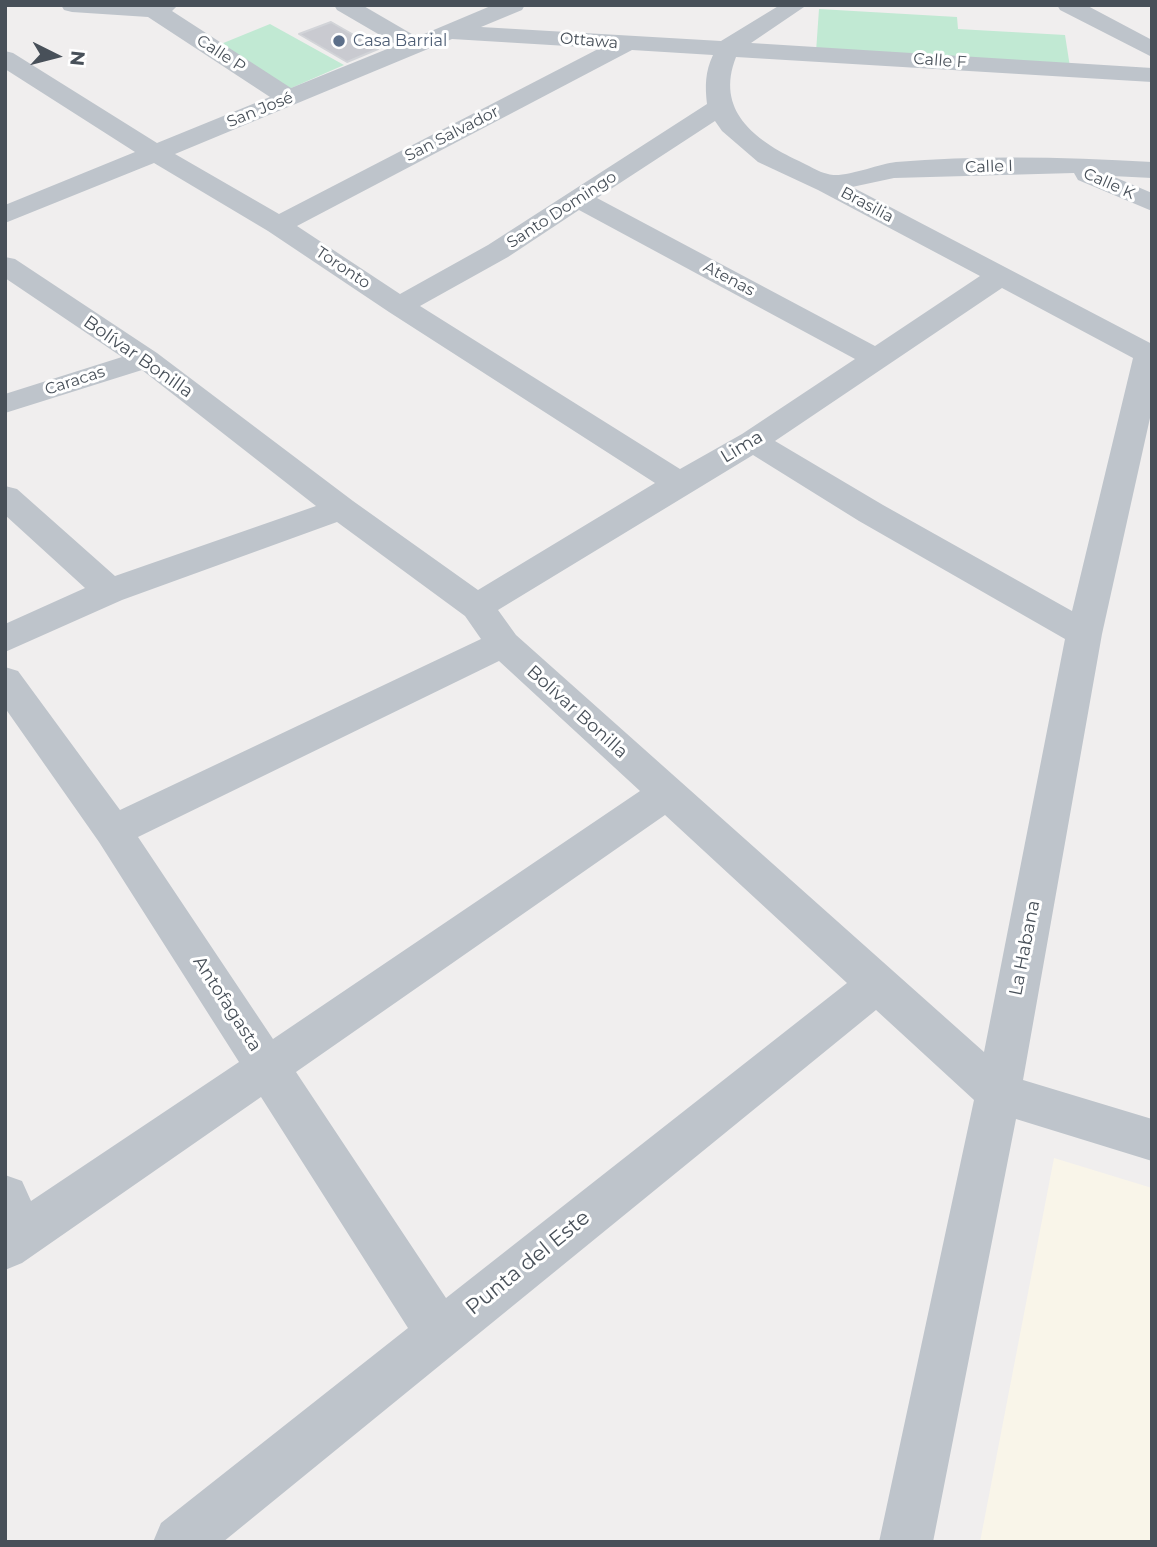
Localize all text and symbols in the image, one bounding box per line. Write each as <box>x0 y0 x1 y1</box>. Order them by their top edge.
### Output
north arrow <box>21 21 91 91</box>
street label: Ottawa <box>559 29 619 53</box>
street label: Calle P <box>193 31 249 77</box>
place label: Casa Barrial <box>353 31 447 51</box>
marker: Casa Barrial <box>331 33 347 49</box>
text: N <box>65 49 90 67</box>
street label: Calle F <box>913 50 967 72</box>
street label: San José <box>224 88 296 132</box>
street label: San Salvador <box>402 102 502 166</box>
street label: Calle I <box>965 157 1013 177</box>
street label: Calle K <box>1080 164 1138 204</box>
street label: Santo Domingo <box>504 167 620 253</box>
street label: Brasilia <box>837 183 897 227</box>
street label: Toronto <box>312 243 374 293</box>
street label: Atenas <box>700 258 758 300</box>
street label: Bolívar Bonilla <box>79 311 197 403</box>
street label: Caracas <box>42 362 108 400</box>
street label: Lima <box>717 426 767 468</box>
street label: Bolívar Bonilla <box>522 661 632 763</box>
street label: La Habana <box>1005 898 1045 998</box>
street label: Antofagasta <box>188 952 266 1056</box>
street label: Punta del Este <box>461 1205 595 1321</box>

